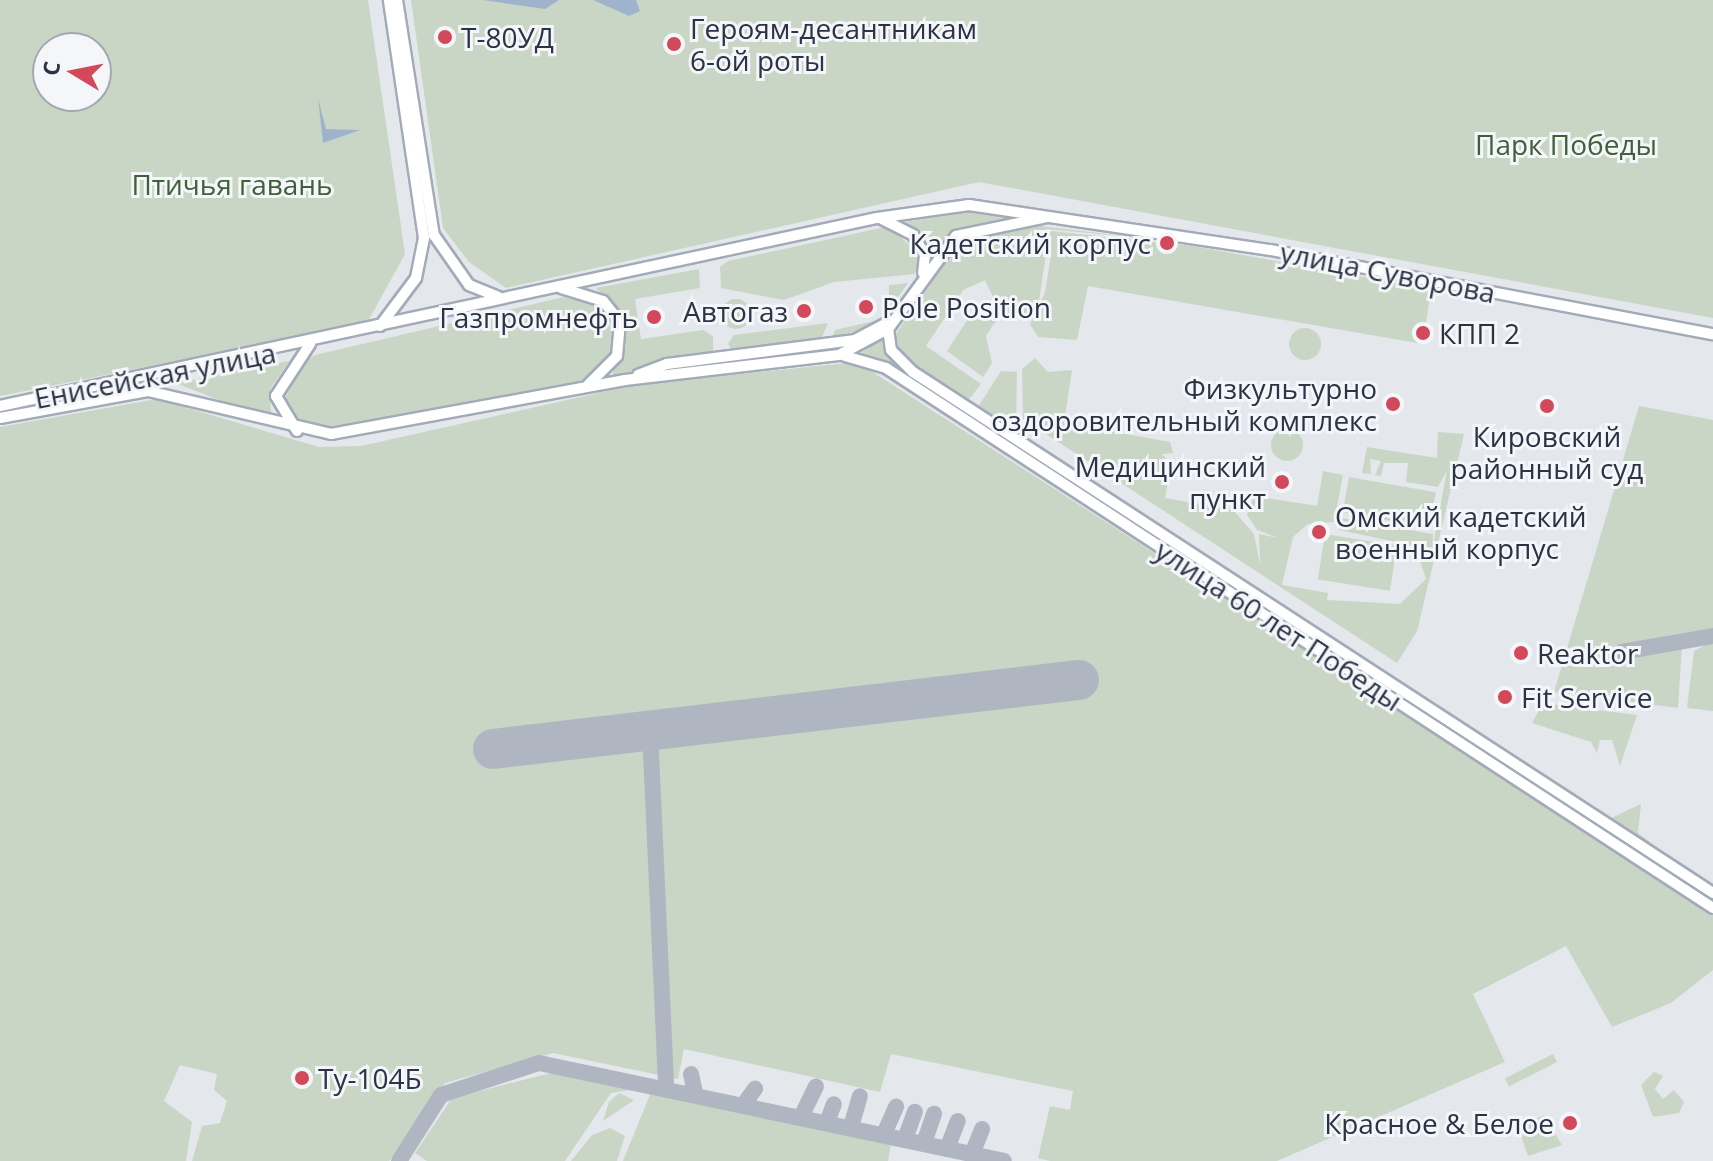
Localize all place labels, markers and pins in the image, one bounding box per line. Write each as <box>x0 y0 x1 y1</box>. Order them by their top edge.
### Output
place label: Героям-десантникам 6-ой роты <box>690 11 977 77</box>
place label: Т-80УД <box>461 20 554 54</box>
marker: Т-80УД <box>436 28 454 46</box>
marker: Героям-десантникам 6-ой роты <box>665 35 683 53</box>
place label: Кадетский корпус <box>909 226 1151 260</box>
marker: Кадетский корпус <box>1158 234 1176 252</box>
place label: Pole Position <box>882 290 1051 324</box>
place label: Автогаз <box>683 294 788 328</box>
marker: Pole Position <box>857 298 875 316</box>
place label: Газпромнефть <box>439 300 638 334</box>
marker: Автогаз <box>795 302 813 320</box>
marker: Газпромнефть <box>645 308 663 326</box>
place label: КПП 2 <box>1439 316 1520 350</box>
marker: КПП 2 <box>1414 324 1432 342</box>
place label: Физкультурно оздоровительный комплекс <box>991 371 1377 437</box>
marker: Физкультурно оздоровительный комплекс <box>1384 395 1402 413</box>
marker: Кировский районный суд <box>1538 397 1556 415</box>
place label: Кировский районный суд <box>1451 419 1643 485</box>
place label: Медицинский пункт <box>1075 449 1266 515</box>
marker: Медицинский пункт <box>1273 473 1291 491</box>
place label: Омский кадетский военный корпус <box>1335 499 1587 565</box>
marker: Омский кадетский военный корпус <box>1310 523 1328 541</box>
place label: Reaktor <box>1537 636 1639 670</box>
marker: Reaktor <box>1512 644 1530 662</box>
place label: Fit Service <box>1521 680 1652 714</box>
marker: Fit Service <box>1496 688 1514 706</box>
place label: Ту-104Б <box>318 1061 422 1095</box>
marker: Ту-104Б <box>293 1069 311 1087</box>
place label: Красное & Белое <box>1324 1106 1554 1140</box>
marker: Красное & Белое <box>1561 1114 1579 1132</box>

